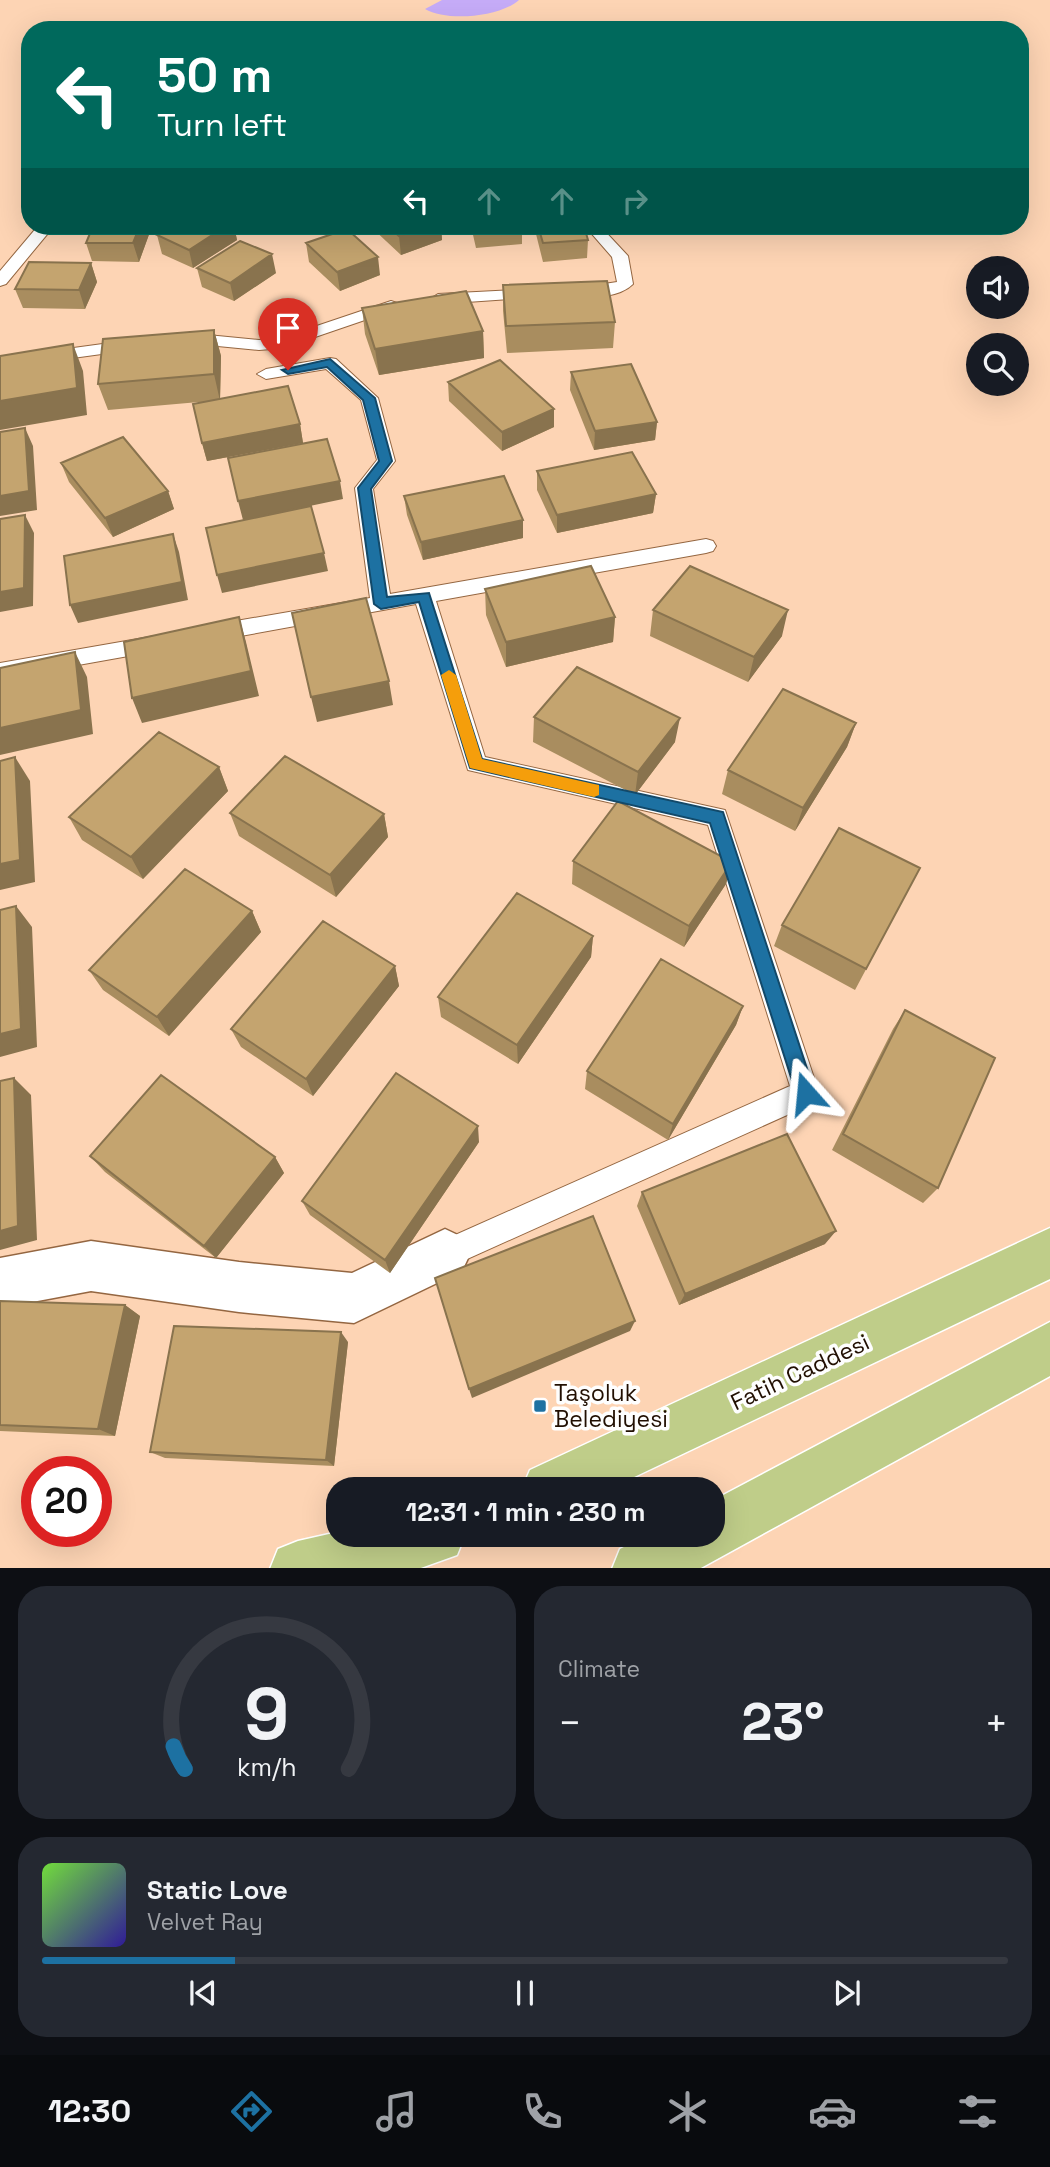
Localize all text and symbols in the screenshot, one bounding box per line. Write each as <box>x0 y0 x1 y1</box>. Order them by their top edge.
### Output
text: 50 m <box>157 44 272 106</box>
icon: left <box>42 49 133 140</box>
text: Turn left <box>157 105 287 145</box>
icon: left <box>397 182 435 220</box>
icon: ahead <box>470 182 508 220</box>
icon: ahead <box>543 182 581 220</box>
icon: right <box>616 182 654 220</box>
map controls <box>966 256 1029 396</box>
button: sound <box>966 256 1029 319</box>
pin <box>258 298 318 370</box>
icon: arrive <box>269 309 307 347</box>
button: search <box>966 333 1029 396</box>
position arrow <box>769 1056 843 1130</box>
street label: Fatih Caddesi <box>726 1327 874 1417</box>
place label: Taşoluk Belediyesi <box>554 1378 668 1434</box>
marker: Taşoluk Belediyesi <box>532 1398 548 1414</box>
speed limit sign: 20 <box>21 1456 112 1547</box>
text: 12:31 · 1 min · 230 m <box>405 1495 646 1529</box>
text: Climate <box>558 1654 640 1684</box>
text: 9 <box>245 1667 290 1760</box>
text: 23° <box>742 1689 825 1755</box>
text: − <box>558 1699 582 1747</box>
text: + <box>984 1699 1008 1747</box>
text: km/h <box>237 1750 297 1782</box>
text: Static Love <box>147 1873 288 1907</box>
text: Velvet Ray <box>147 1907 263 1937</box>
icon: previous <box>184 1974 222 2012</box>
icon: pause <box>506 1974 544 2012</box>
icon: next <box>828 1974 866 2012</box>
icon: directions <box>227 2087 276 2136</box>
icon: music <box>372 2087 421 2136</box>
icon: phone <box>518 2087 567 2136</box>
icon: climate <box>663 2087 712 2136</box>
icon: car <box>808 2087 857 2136</box>
icon: filters <box>953 2087 1002 2136</box>
text: 12:30 <box>48 2091 131 2131</box>

